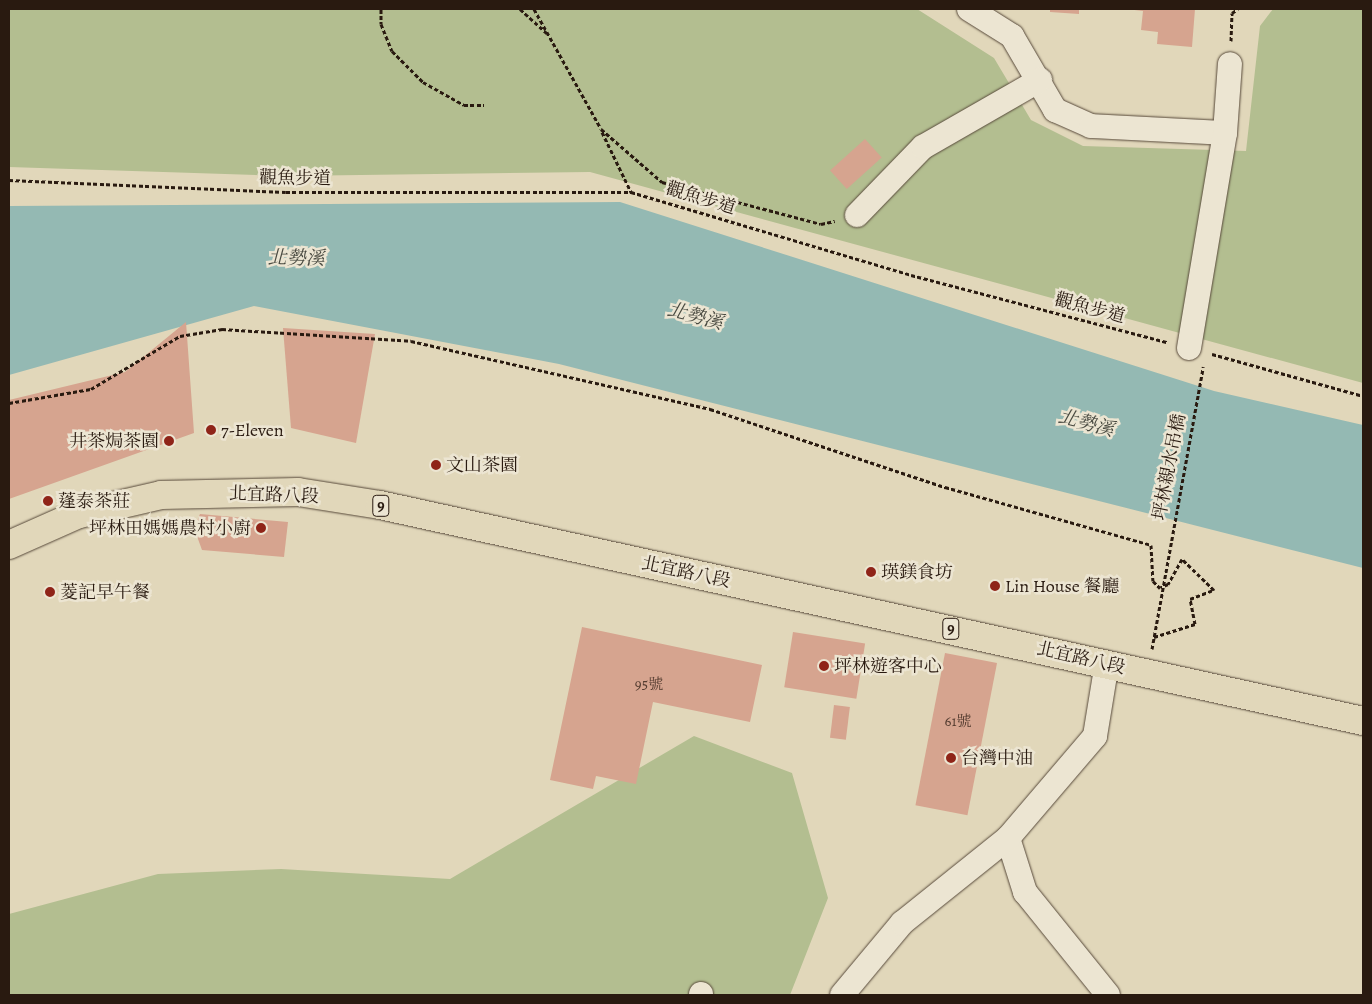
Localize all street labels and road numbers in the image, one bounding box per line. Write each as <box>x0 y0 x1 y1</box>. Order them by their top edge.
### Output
street label: 觀魚步道 <box>259 167 331 189</box>
street label: 觀魚步道 <box>663 177 739 219</box>
street label: 觀魚步道 <box>1052 288 1128 328</box>
street label: 坪林親水吊橋 <box>1148 412 1190 522</box>
street label: 北宜路八段 <box>229 483 319 507</box>
road number: 9 <box>372 492 390 520</box>
street label: 北宜路八段 <box>640 552 732 592</box>
road number: 9 <box>942 616 960 642</box>
street label: 北宜路八段 <box>1035 637 1127 679</box>

